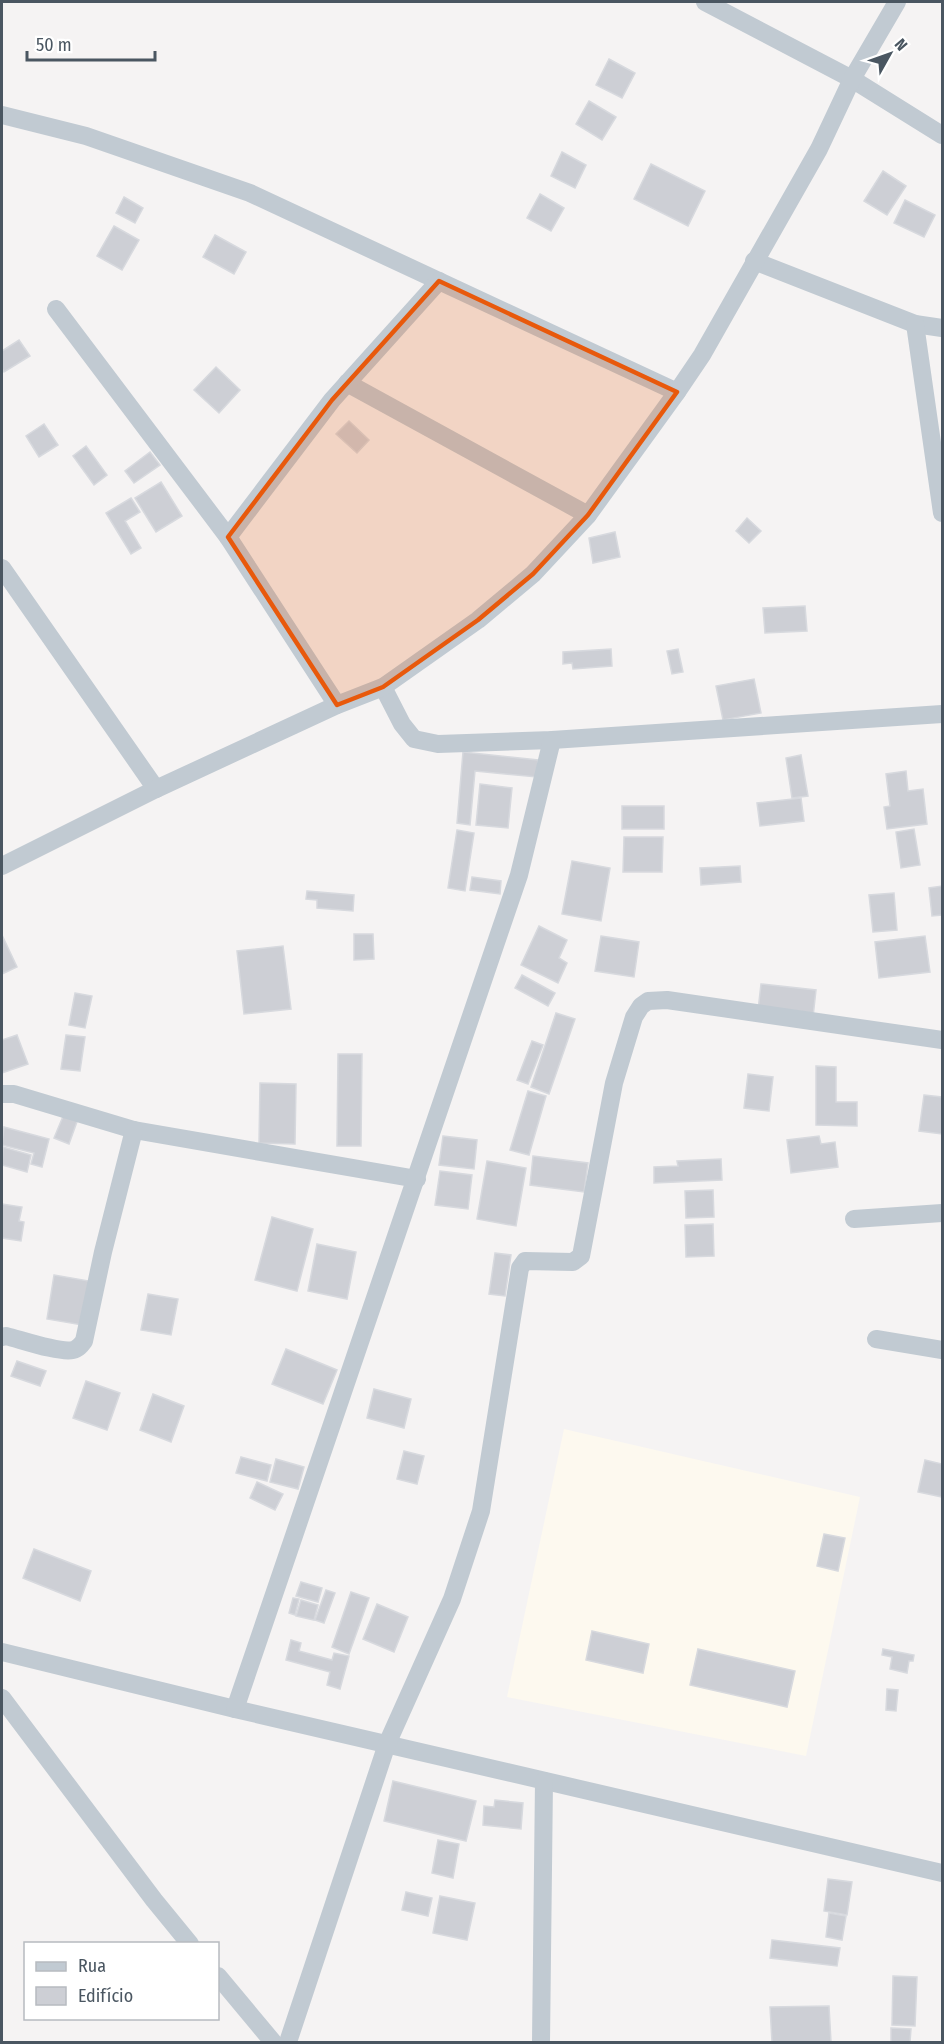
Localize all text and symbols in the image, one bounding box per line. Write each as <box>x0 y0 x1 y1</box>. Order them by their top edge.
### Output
scale bar <box>27 24 154 62</box>
north arrow <box>860 24 920 84</box>
text: 50 m <box>36 34 72 56</box>
text: N <box>891 35 911 54</box>
legend <box>24 1942 219 2020</box>
text: Rua <box>78 1955 106 1977</box>
text: Edifício <box>78 1985 133 2007</box>

